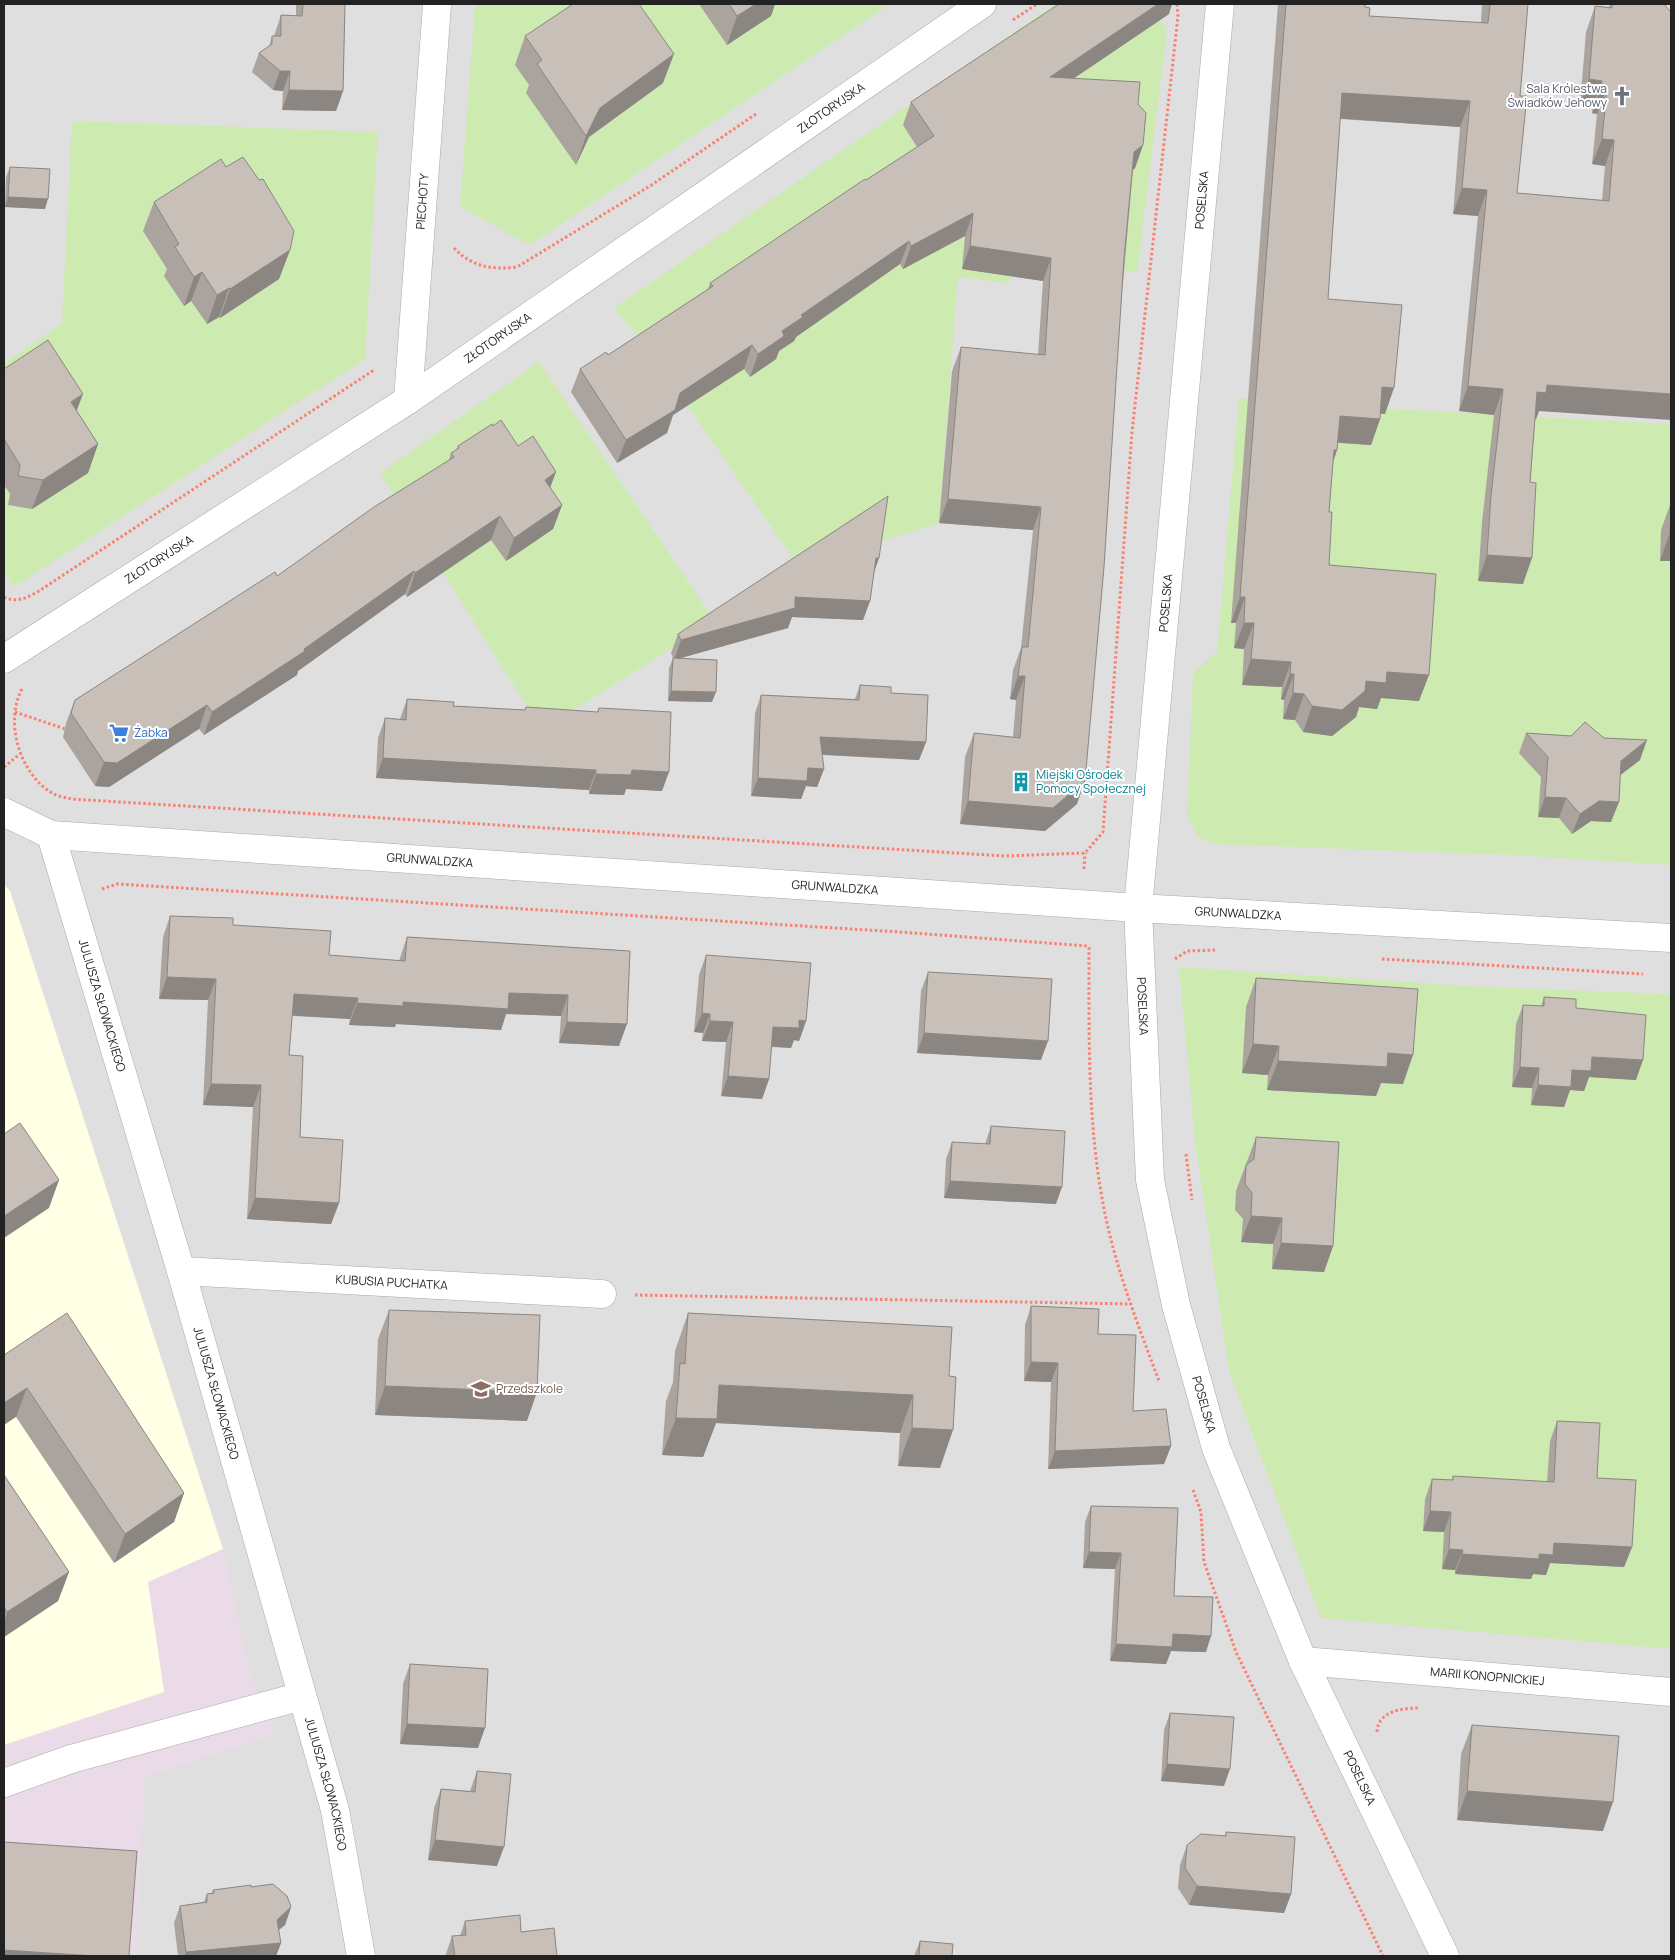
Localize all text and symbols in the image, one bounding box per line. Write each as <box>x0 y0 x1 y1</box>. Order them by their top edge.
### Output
street label: ZŁOTORYJSKA <box>794 78 868 137</box>
place label: Sala Królestwa Świadków Jehowy <box>1507 80 1608 111</box>
church icon: Sala Królestwa Świadków Jehowy <box>1611 85 1633 107</box>
street label: POSELSKA <box>1190 170 1213 230</box>
street label: PIECHOTY <box>412 173 433 230</box>
street label: ZŁOTORYJSKA <box>460 308 535 367</box>
street label: ZŁOTORYJSKA <box>121 531 197 588</box>
street label: POSELSKA <box>1154 573 1177 633</box>
supermarket icon: Żabka <box>108 722 130 744</box>
place label: Żabka <box>134 724 168 741</box>
place label: Miejski Ośrodek Pomocy Społecznej <box>1036 766 1146 797</box>
building icon: Miejski Ośrodek Pomocy Społecznej <box>1010 771 1032 793</box>
street label: GRUNWALDZKA <box>386 849 474 871</box>
street label: GRUNWALDZKA <box>791 876 879 899</box>
street label: GRUNWALDZKA <box>1194 902 1282 924</box>
street label: JULIUSZA SŁOWACKIEGO <box>75 937 130 1074</box>
street label: POSELSKA <box>1133 977 1153 1036</box>
street label: KUBUSIA PUCHATKA <box>335 1270 449 1294</box>
street label: JULIUSZA SŁOWACKIEGO <box>189 1325 244 1462</box>
street label: POSELSKA <box>1188 1374 1220 1435</box>
school or university icon: Przedszkole <box>470 1378 492 1400</box>
place label: Przedszkole <box>496 1380 563 1397</box>
street label: MARII KONOPNICKIEJ <box>1429 1663 1545 1689</box>
street label: JULIUSZA SŁOWACKIEGO <box>301 1715 351 1852</box>
street label: POSELSKA <box>1339 1748 1380 1808</box>

